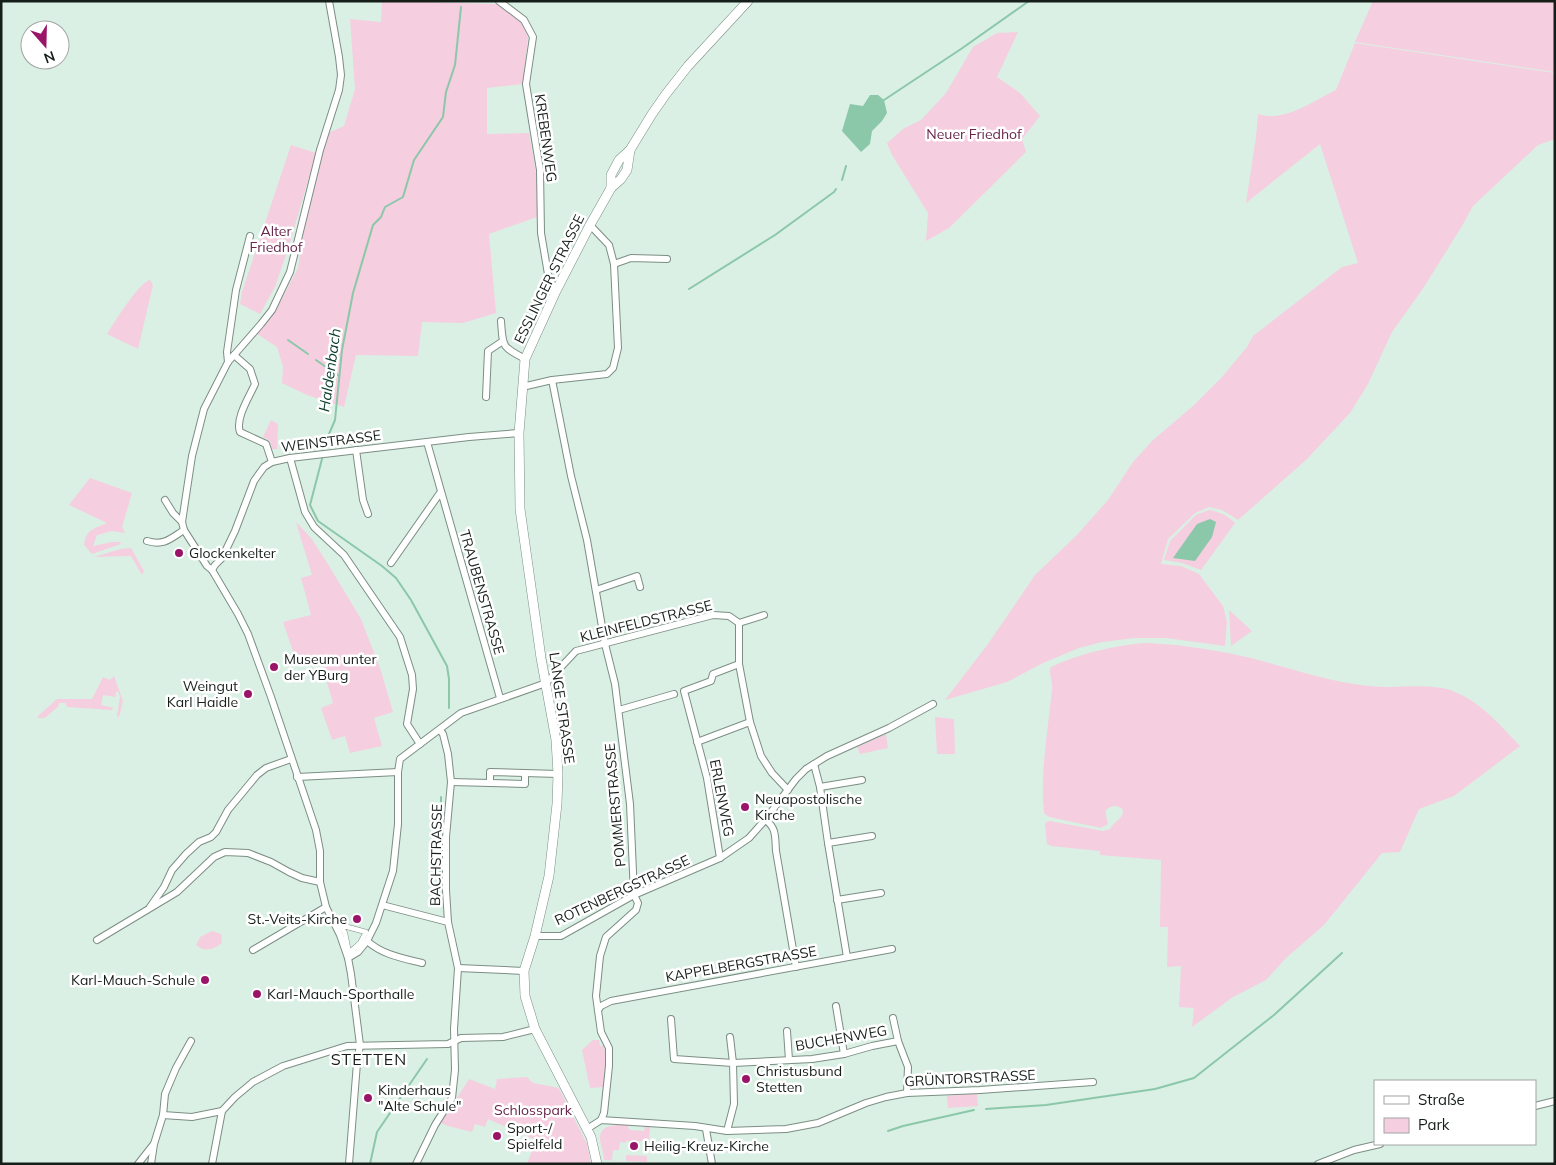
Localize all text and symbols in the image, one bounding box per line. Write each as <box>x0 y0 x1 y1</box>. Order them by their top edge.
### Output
north arrow <box>20 20 70 70</box>
text: N <box>41 47 57 67</box>
street label: KREBENWEG <box>531 93 561 183</box>
park label: Neuer Friedhof <box>926 125 1022 143</box>
street label: ESSLINGER STRASSE <box>510 211 588 347</box>
park label: Alter Friedhof <box>249 222 303 256</box>
water label: Haldenbach <box>314 327 345 413</box>
street label: WEINSTRASSE <box>280 426 382 456</box>
street label: TRAUBENSTRASSE <box>456 528 508 656</box>
place label: Glockenkelter <box>189 544 277 562</box>
marker: Glockenkelter <box>173 547 185 559</box>
street label: KLEINFELDSTRASSE <box>578 596 714 646</box>
place label: Museum unter der YBurg <box>284 650 377 684</box>
street label: LANGE STRASSE <box>545 651 579 765</box>
marker: Museum unter der YBurg <box>268 661 280 673</box>
place label: Weingut Karl Haidle <box>167 677 238 711</box>
marker: Weingut Karl Haidle <box>242 688 254 700</box>
street label: POMMERSTRASSE <box>601 742 629 868</box>
street label: ERLENWEG <box>706 758 738 838</box>
place label: Neuapostolische Kirche <box>755 790 862 824</box>
marker: Neuapostolische Kirche <box>739 801 751 813</box>
street label: BACHSTRASSE <box>426 804 446 906</box>
street label: ROTENBERGSTRASSE <box>552 851 692 929</box>
place label: St.-Veits-Kirche <box>248 910 347 928</box>
marker: St.-Veits-Kirche <box>351 913 363 925</box>
street label: KAPPELBERGSTRASSE <box>664 942 818 986</box>
place label: Karl-Mauch-Schule <box>71 971 195 989</box>
marker: Karl-Mauch-Schule <box>199 974 211 986</box>
place label: Karl-Mauch-Sporthalle <box>267 985 414 1003</box>
marker: Karl-Mauch-Sporthalle <box>251 988 263 1000</box>
street label: BUCHENWEG <box>794 1021 888 1055</box>
district label: STETTEN <box>331 1049 407 1069</box>
place label: Christusbund Stetten <box>756 1062 842 1096</box>
street label: GRÜNTORSTRASSE <box>904 1066 1036 1090</box>
marker: Christusbund Stetten <box>740 1073 752 1085</box>
legend <box>1374 1080 1536 1145</box>
place label: Kinderhaus "Alte Schule" <box>378 1081 462 1115</box>
text: Straße <box>1418 1090 1465 1109</box>
marker: Kinderhaus "Alte Schule" <box>362 1092 374 1104</box>
park label: Schlosspark <box>494 1101 573 1119</box>
text: Park <box>1418 1115 1450 1134</box>
place label: Sport-/ Spielfeld <box>507 1119 562 1153</box>
marker: Sport-/ Spielfeld <box>491 1130 503 1142</box>
place label: Heilig-Kreuz-Kirche <box>644 1137 769 1155</box>
marker: Heilig-Kreuz-Kirche <box>628 1140 640 1152</box>

